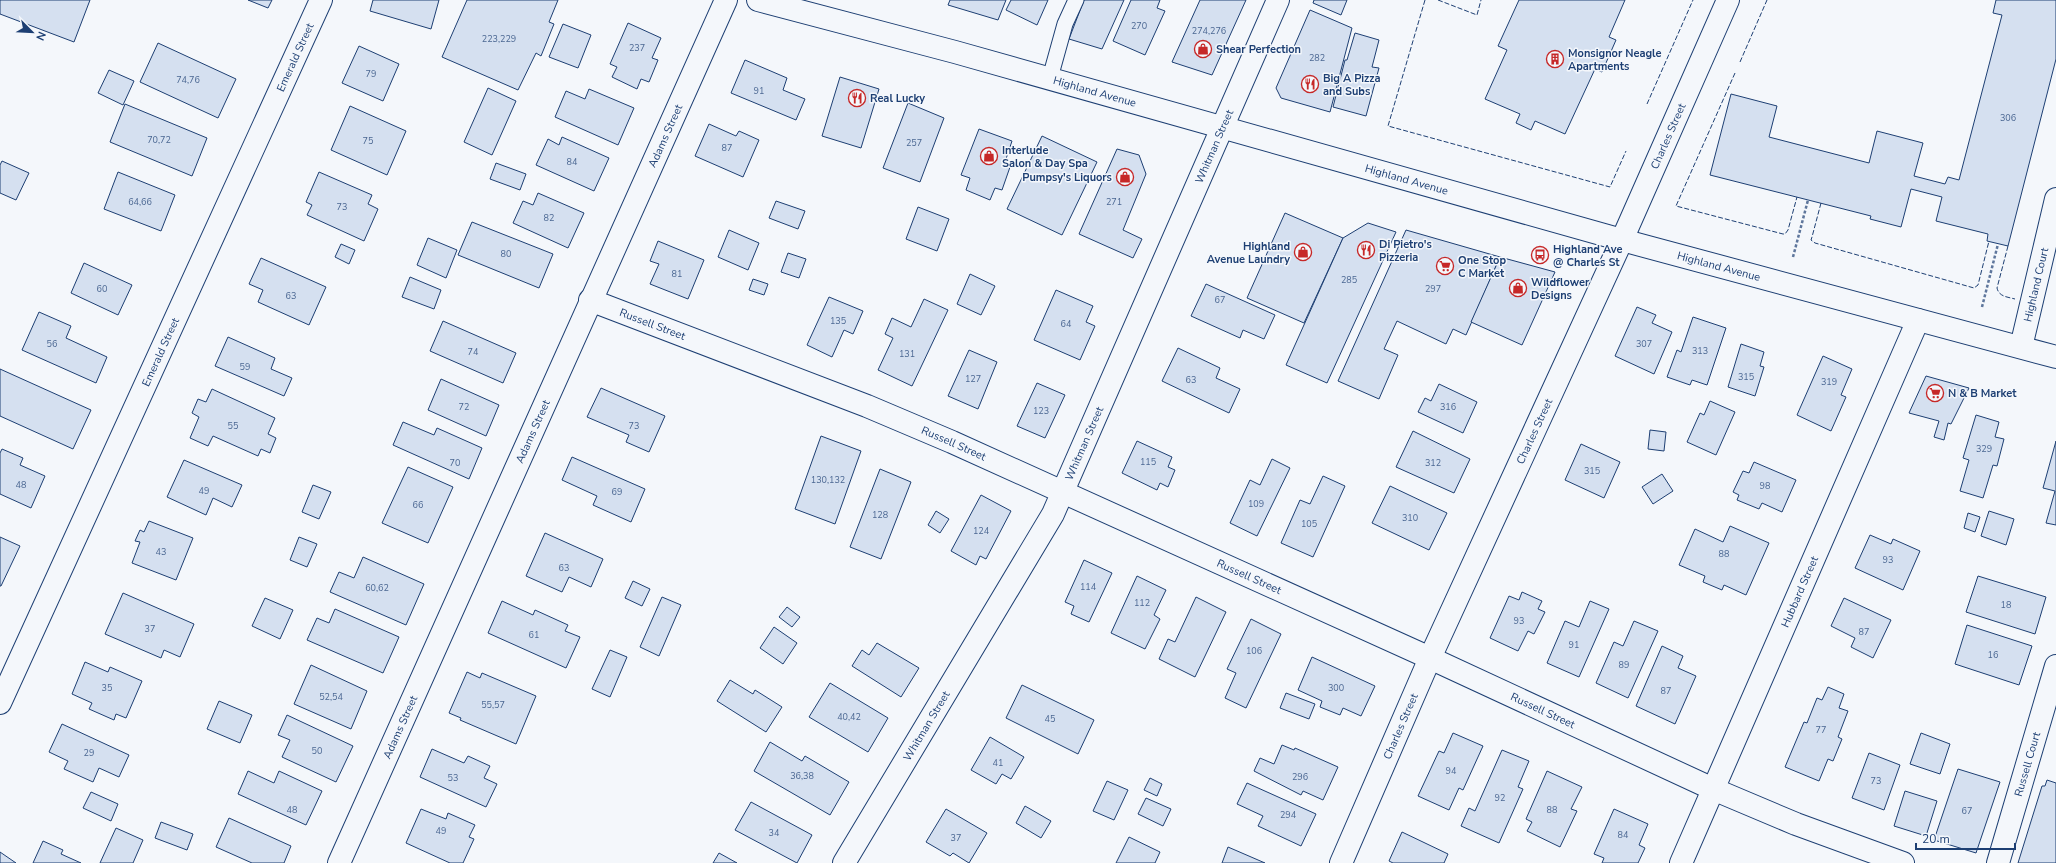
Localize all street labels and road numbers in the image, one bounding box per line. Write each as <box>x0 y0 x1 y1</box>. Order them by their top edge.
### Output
street label: Emerald Street <box>273 20 318 94</box>
street label: Highland Avenue <box>1051 73 1138 111</box>
street label: Charles Street <box>1647 101 1690 172</box>
street label: Adams Street <box>645 102 686 170</box>
street label: Whitman Street <box>1192 107 1237 186</box>
street label: Highland Avenue <box>1363 161 1450 199</box>
street label: Highland Court <box>2020 246 2052 323</box>
street label: Highland Avenue <box>1675 248 1762 285</box>
street label: Russell Street <box>617 305 688 344</box>
street label: Emerald Street <box>139 315 183 389</box>
street label: Charles Street <box>1513 396 1556 467</box>
street label: Adams Street <box>512 397 554 466</box>
street label: Whitman Street <box>1062 404 1107 483</box>
street label: Russell Street <box>919 423 989 465</box>
street label: Hubbard Street <box>1778 554 1822 630</box>
street label: Russell Street <box>1214 556 1284 598</box>
street label: Whitman Street <box>900 688 953 764</box>
street label: Russell Street <box>1508 689 1578 732</box>
street label: Charles Street <box>1380 691 1422 762</box>
street label: Adams Street <box>380 693 421 761</box>
street label: Russell Court <box>2011 730 2044 798</box>

